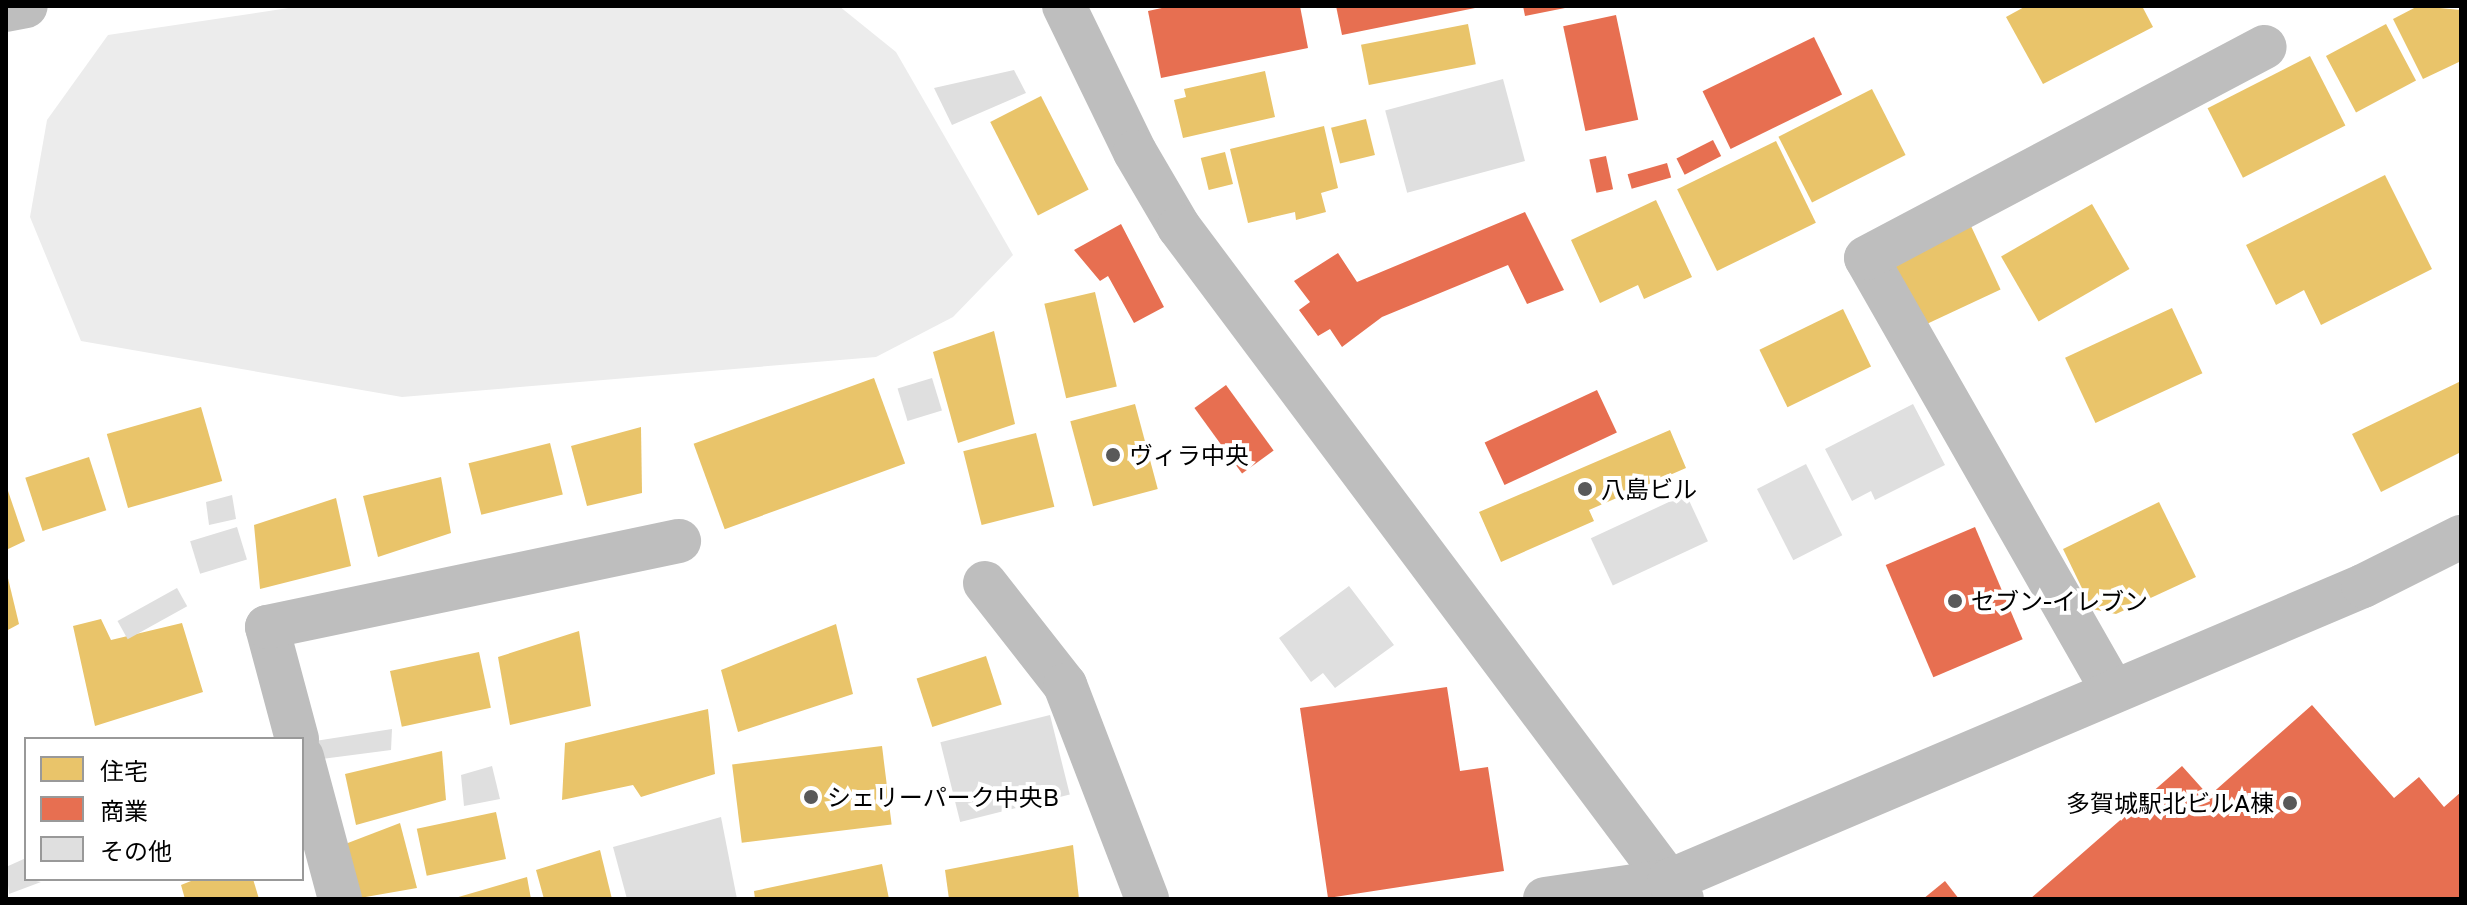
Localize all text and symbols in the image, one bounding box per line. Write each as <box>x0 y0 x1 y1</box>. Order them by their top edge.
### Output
place label: ヴィラ中央 <box>1129 441 1249 469</box>
marker: ヴィラ中央 <box>1104 446 1122 464</box>
place label: 八島ビル <box>1601 475 1697 503</box>
marker: 八島ビル <box>1576 480 1594 498</box>
place label: セブン-イレブン <box>1971 587 2148 615</box>
marker: セブン-イレブン <box>1946 592 1964 610</box>
legend <box>24 737 304 881</box>
text: 住宅 <box>100 756 148 785</box>
place label: シェリーパーク中央B <box>827 783 1059 811</box>
marker: シェリーパーク中央B <box>802 788 820 806</box>
place label: 多賀城駅北ビルA棟 <box>2066 789 2274 817</box>
marker: 多賀城駅北ビルA棟 <box>2281 794 2299 812</box>
text: 商業 <box>100 796 148 825</box>
text: その他 <box>100 836 172 865</box>

